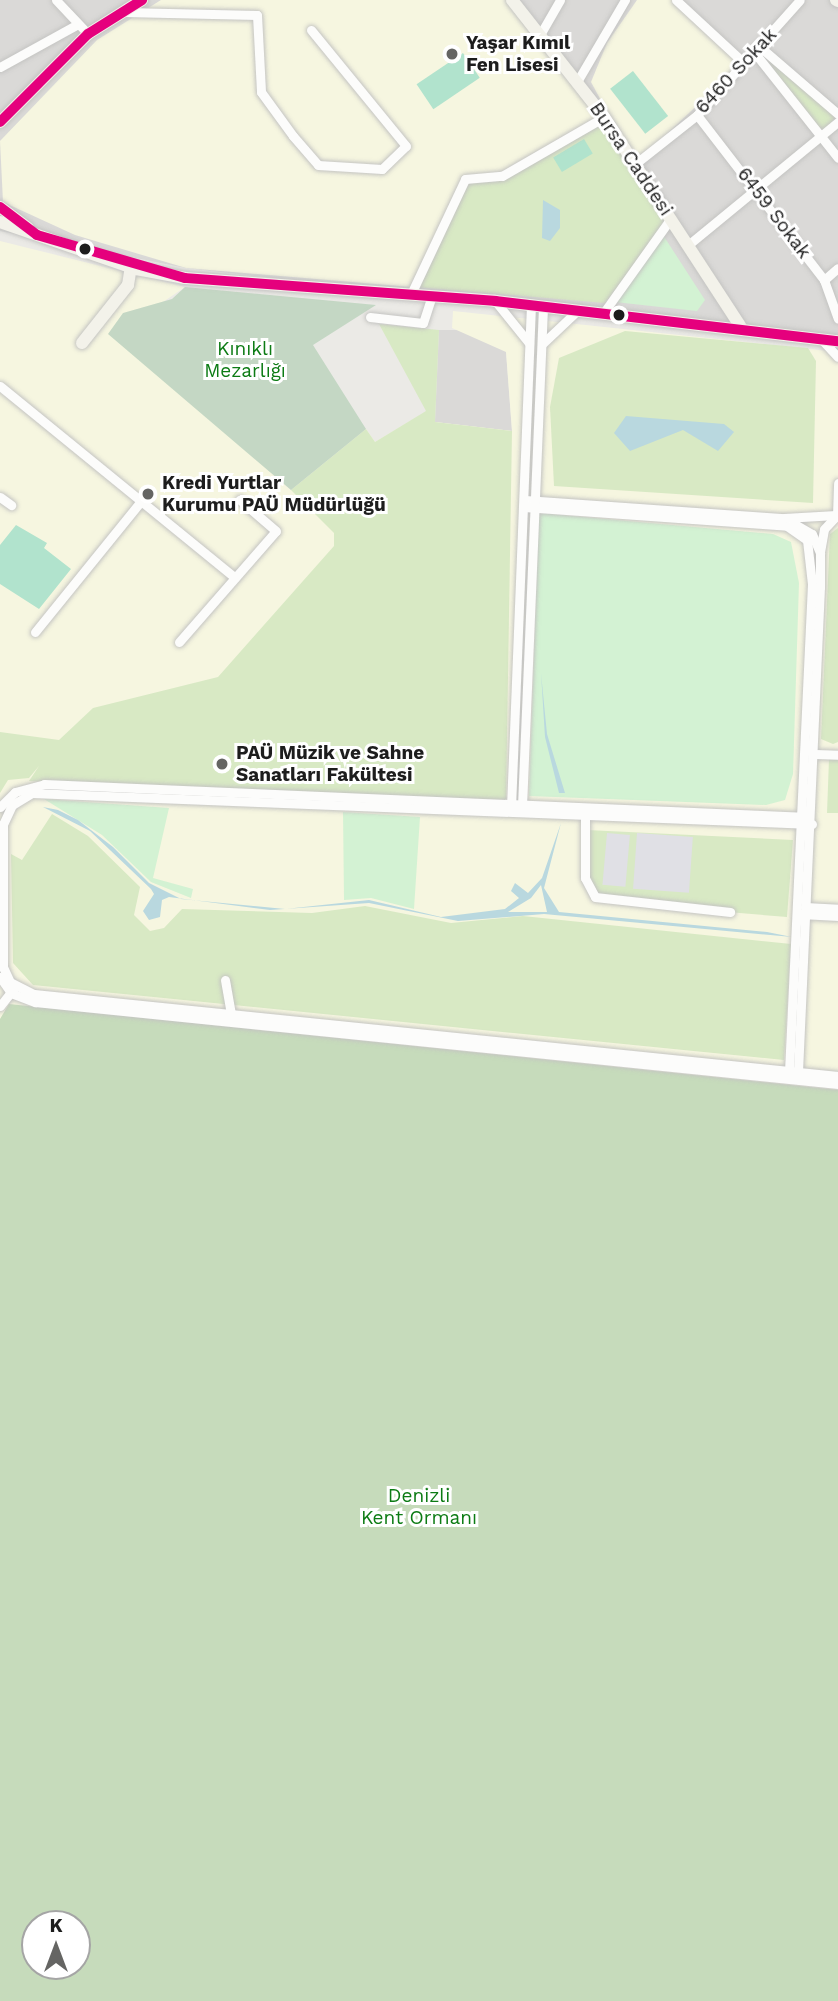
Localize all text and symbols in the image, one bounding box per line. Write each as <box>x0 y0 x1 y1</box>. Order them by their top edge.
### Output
street label: 6460 Sokak <box>691 23 781 119</box>
place label: Yaşar Kımıl Fen Lisesi <box>466 32 571 76</box>
marker: Yaşar Kımıl Fen Lisesi <box>444 46 460 62</box>
street label: Bursa Caddesi <box>585 98 677 220</box>
street label: 6459 Sokak <box>732 163 816 263</box>
unlabelled marker <box>78 242 92 256</box>
unlabelled marker <box>612 308 626 322</box>
park label: Kınıklı Mezarlığı <box>204 338 286 382</box>
place label: Kredi Yurtlar Kurumu PAÜ Müdürlüğü <box>162 472 386 516</box>
marker: Kredi Yurtlar Kurumu PAÜ Müdürlüğü <box>140 486 156 502</box>
place label: PAÜ Müzik ve Sahne Sanatları Fakültesi <box>236 742 425 786</box>
marker: PAÜ Müzik ve Sahne Sanatları Fakültesi <box>214 756 230 772</box>
park label: Denizli Kent Ormanı <box>361 1485 477 1529</box>
north arrow <box>21 1910 91 1980</box>
text: K <box>49 1914 63 1937</box>

